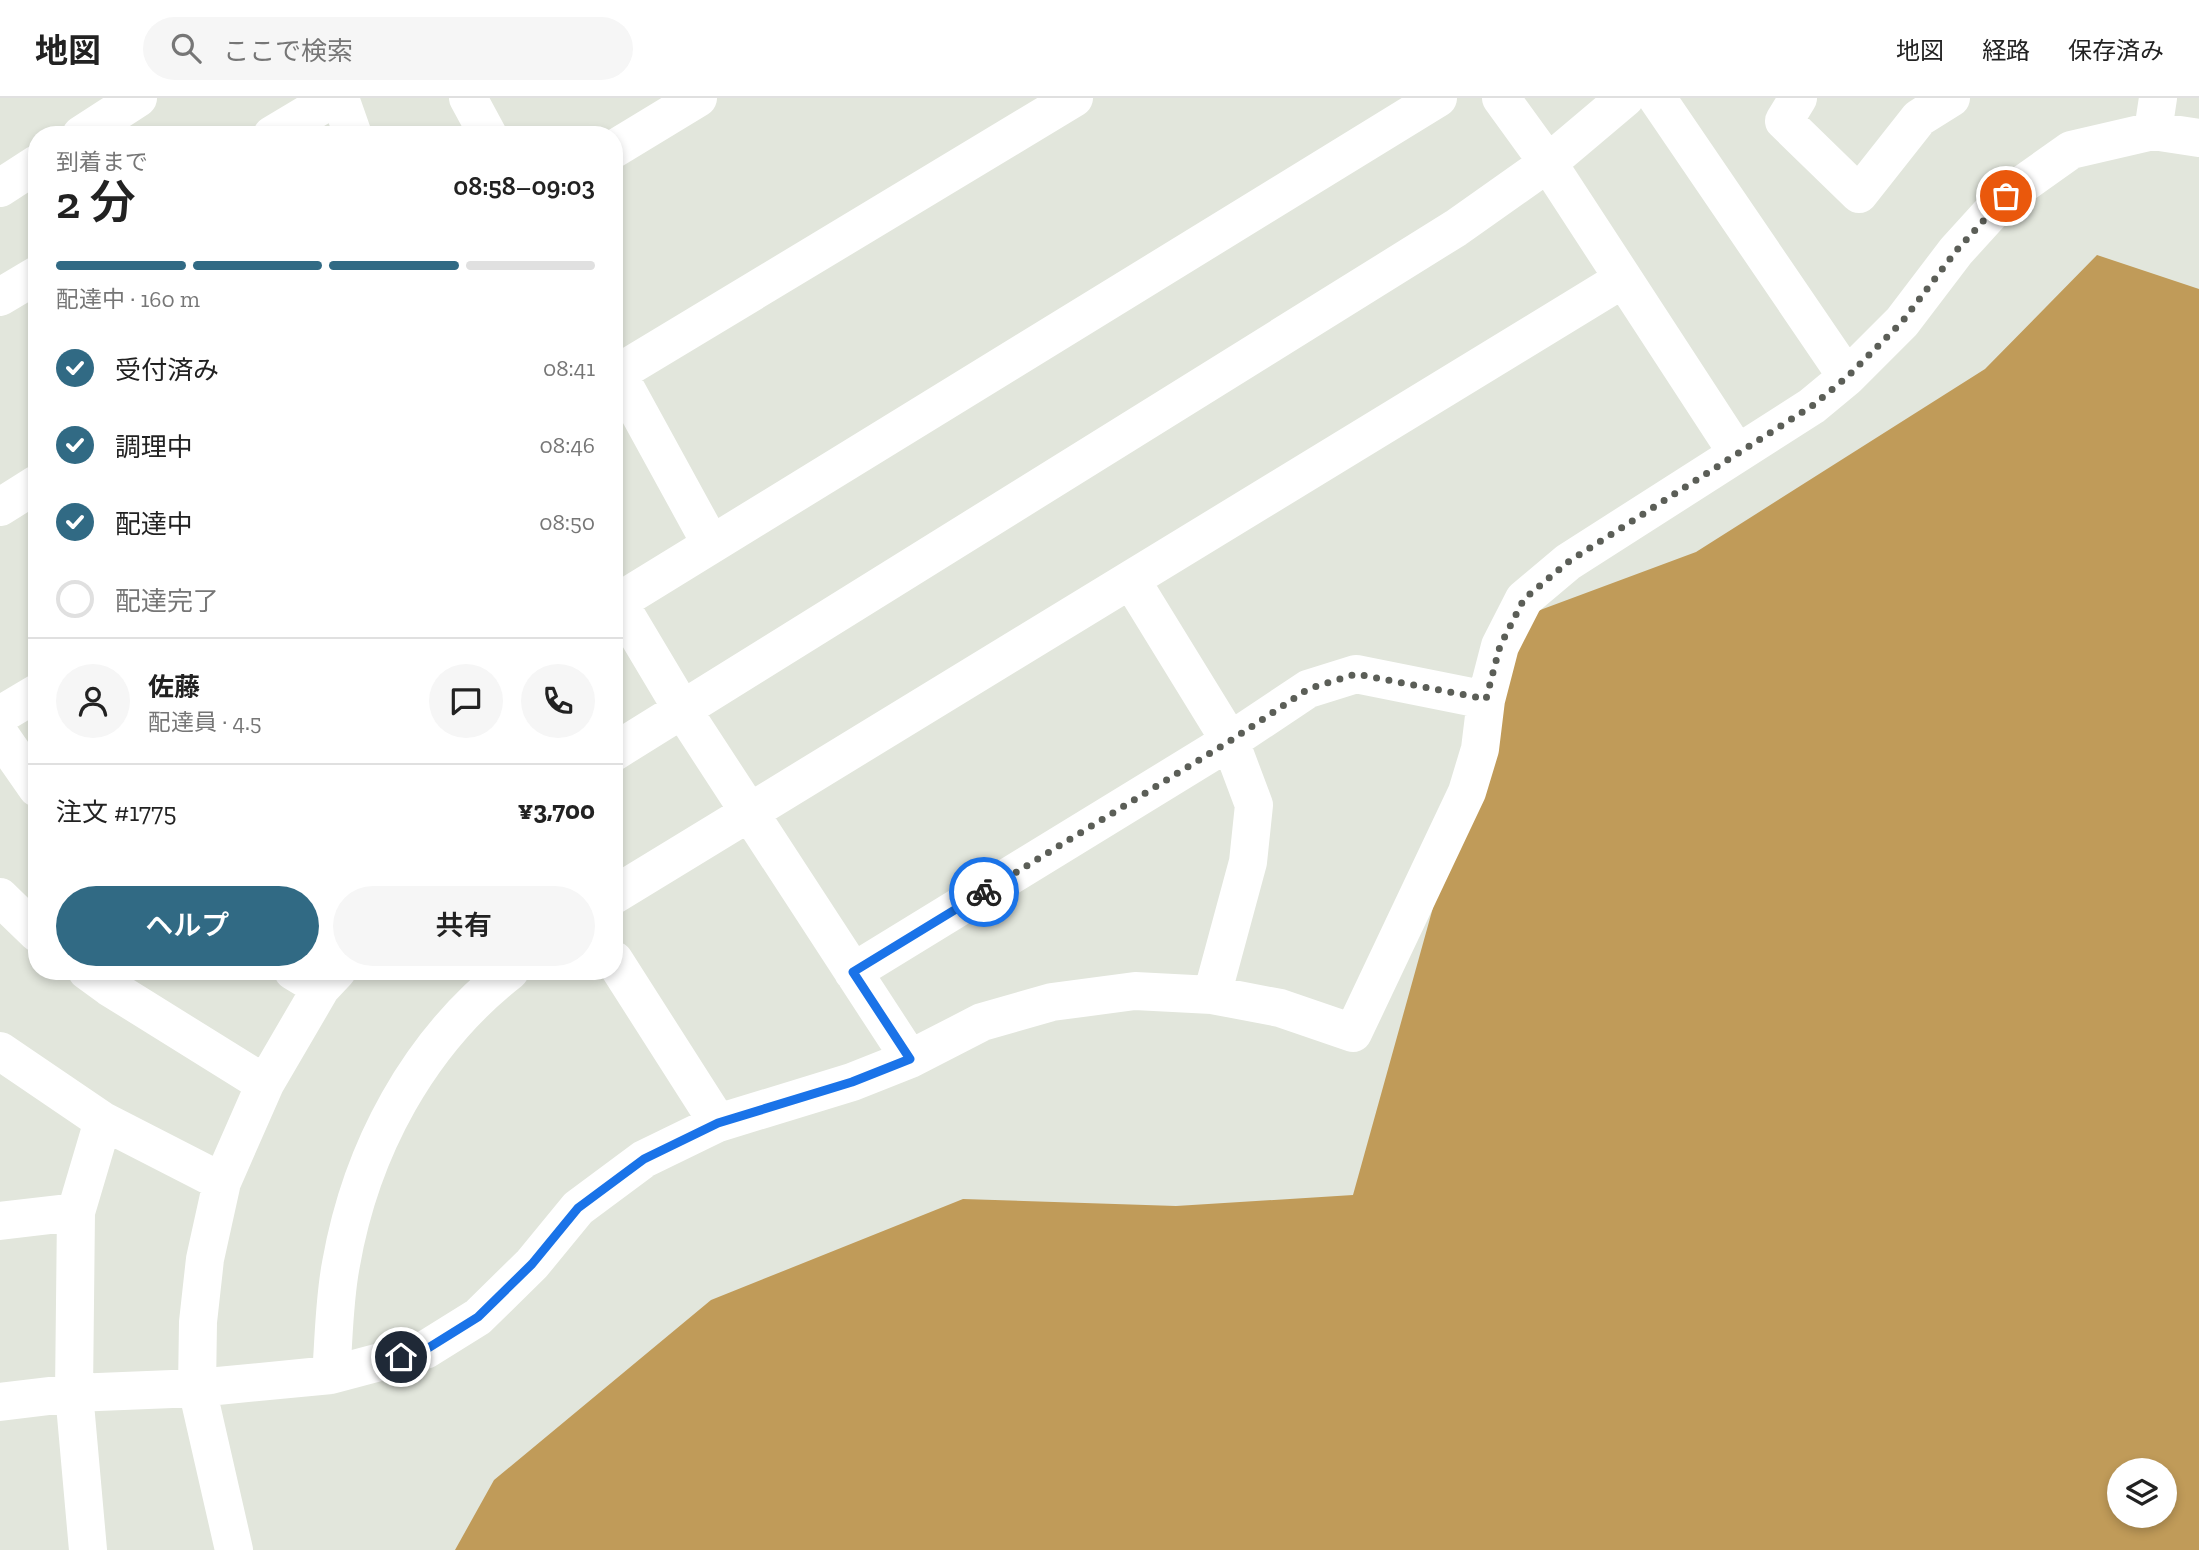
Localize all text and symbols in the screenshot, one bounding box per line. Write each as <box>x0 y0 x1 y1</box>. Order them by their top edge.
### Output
search box <box>143 17 633 80</box>
icon: search <box>167 29 205 67</box>
text: 地図 <box>35 31 101 70</box>
text: ここで検索 <box>223 35 353 67</box>
text: 地図 <box>1896 36 1944 65</box>
text: 経路 <box>1982 36 2030 65</box>
text: 保存済み <box>2068 36 2164 65</box>
text: 到着まで <box>56 148 148 176</box>
pin <box>1976 166 2036 226</box>
text: 08:58–09:03 <box>453 170 595 202</box>
text: 2 分 <box>56 175 136 230</box>
icon: bag <box>1987 177 2025 215</box>
text: 配達中 · 160 m <box>56 285 200 313</box>
icon: check <box>56 349 94 387</box>
text: 受付済み <box>115 354 219 386</box>
text: 08:41 <box>543 354 595 382</box>
icon: check <box>56 426 94 464</box>
text: 調理中 <box>115 431 193 463</box>
text: 08:46 <box>540 431 595 459</box>
icon: check <box>56 503 94 541</box>
text: 配達中 <box>115 508 193 540</box>
text: 08:50 <box>539 508 595 536</box>
text: 配達完了 <box>115 585 219 617</box>
button: person <box>56 664 130 738</box>
button: chat <box>429 664 503 738</box>
button: phone <box>521 664 595 738</box>
text: 佐藤 <box>148 671 200 703</box>
text: 配達員 · 4.5 <box>148 708 262 736</box>
text: ¥3,700 <box>518 794 595 826</box>
text: 注文 #1775 <box>56 796 177 828</box>
courier <box>949 857 1019 927</box>
icon: bike <box>965 873 1003 911</box>
button: ヘルプ <box>56 886 319 966</box>
button: 共有 <box>333 886 595 966</box>
pin <box>371 1327 431 1387</box>
icon: home <box>382 1338 420 1376</box>
map controls <box>2107 1458 2177 1528</box>
button: layers <box>2107 1458 2177 1528</box>

